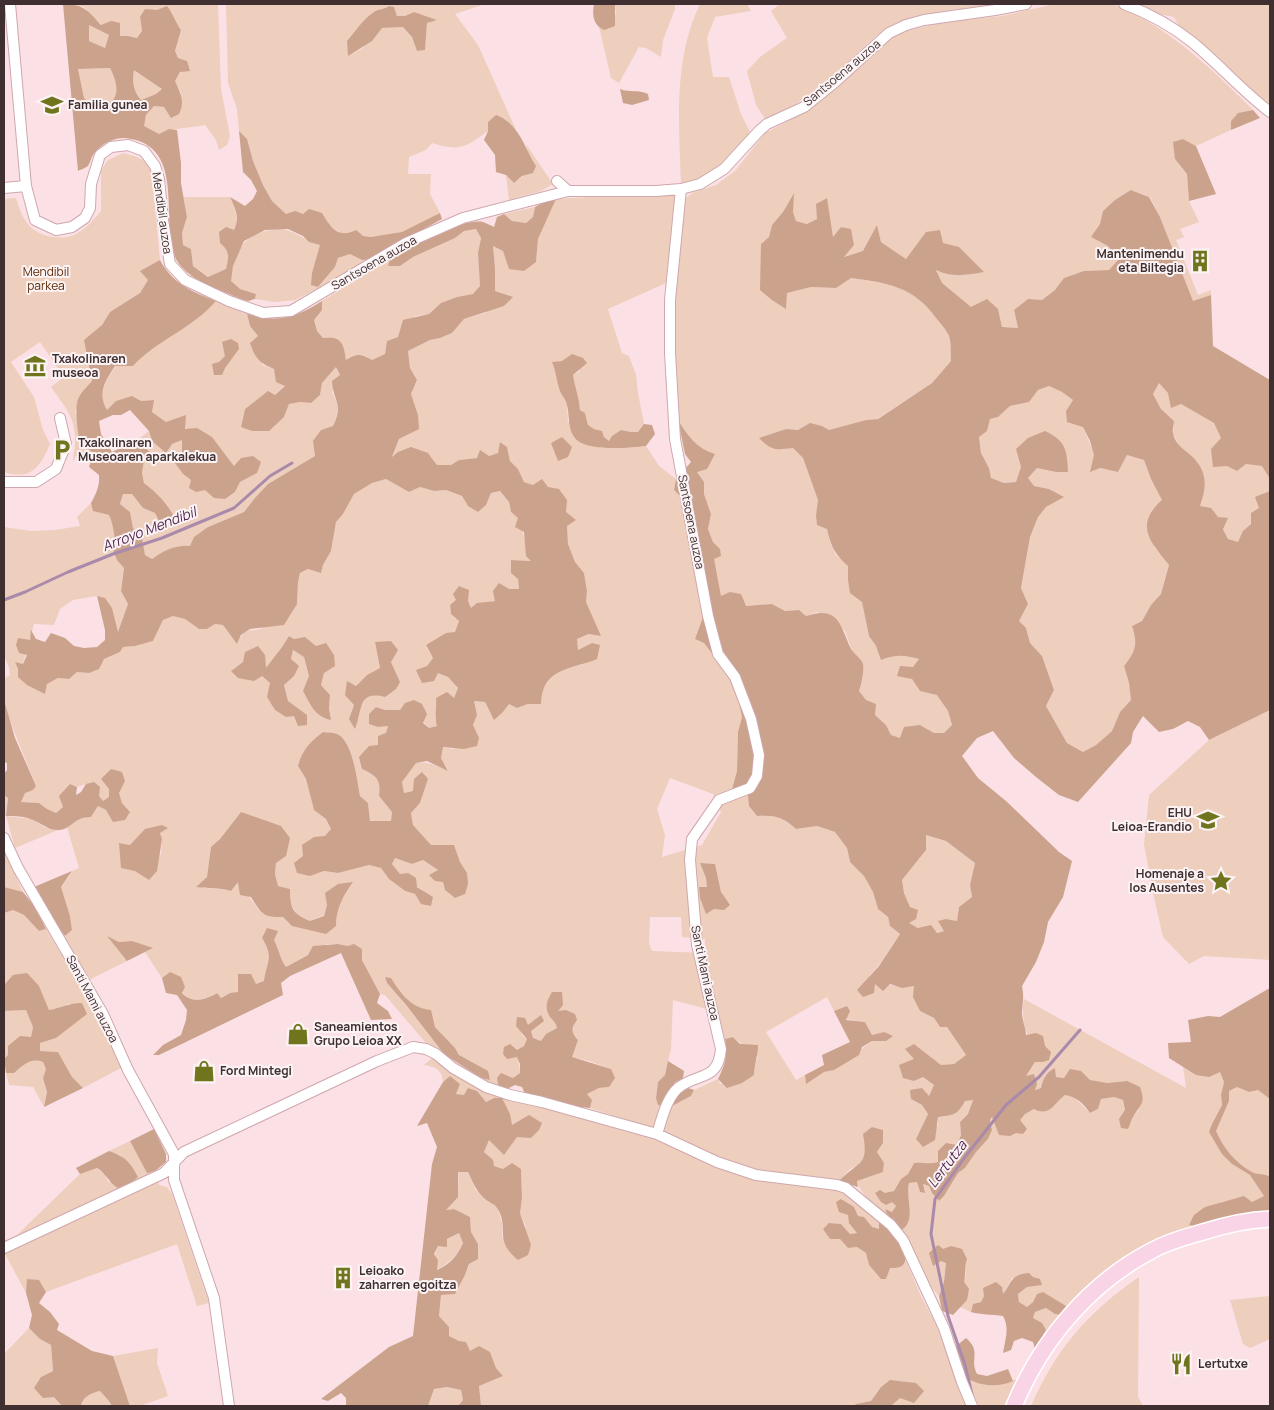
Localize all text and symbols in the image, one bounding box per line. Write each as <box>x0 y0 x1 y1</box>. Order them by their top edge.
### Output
street label: Santsoena auzoa <box>799 35 884 110</box>
school or university icon: Familia gunea <box>39 92 65 118</box>
place label: Familia gunea <box>68 96 148 113</box>
street label: Mendibil auzoa <box>148 171 177 255</box>
street label: Santsoena auzoa <box>328 231 420 294</box>
place label: Mantenimendu eta Biltegia <box>1096 245 1184 276</box>
building icon: Mantenimendu eta Biltegia <box>1187 248 1213 274</box>
park label: Mendibil parkea <box>23 263 69 294</box>
place label: Txakolinaren museoa <box>52 350 126 381</box>
museum icon: Txakolinaren museoa <box>22 353 48 379</box>
place label: Txakolinaren Museoaren aparkalekua <box>78 434 216 465</box>
parking icon: Txakolinaren Museoaren aparkalekua <box>49 437 75 463</box>
street label: Santsoena auzoa <box>674 473 709 571</box>
water label: Arroyo Mendibil <box>99 501 200 555</box>
place label: EHU Leioa-Erandio <box>1111 804 1192 835</box>
school or university icon: EHU Leioa-Erandio <box>1195 807 1221 833</box>
place label: Homenaje a los Ausentes <box>1129 865 1205 896</box>
place icon: Homenaje a los Ausentes <box>1208 868 1234 894</box>
street label: Santi Mami auzoa <box>687 924 724 1022</box>
street label: Santi Mami auzoa <box>62 952 123 1045</box>
place label: Saneamientos Grupo Leioa XX <box>314 1018 402 1049</box>
shop icon: Saneamientos Grupo Leioa XX <box>285 1021 311 1047</box>
shop icon: Ford Mintegi <box>191 1058 217 1084</box>
place label: Ford Mintegi <box>220 1062 292 1079</box>
water label: Lertutza <box>923 1135 971 1191</box>
place label: Leioako zaharren egoitza <box>359 1262 456 1293</box>
building icon: Leioako zaharren egoitza <box>330 1265 356 1291</box>
restaurant icon: Lertutxe <box>1168 1351 1194 1377</box>
place label: Lertutxe <box>1198 1355 1248 1372</box>

